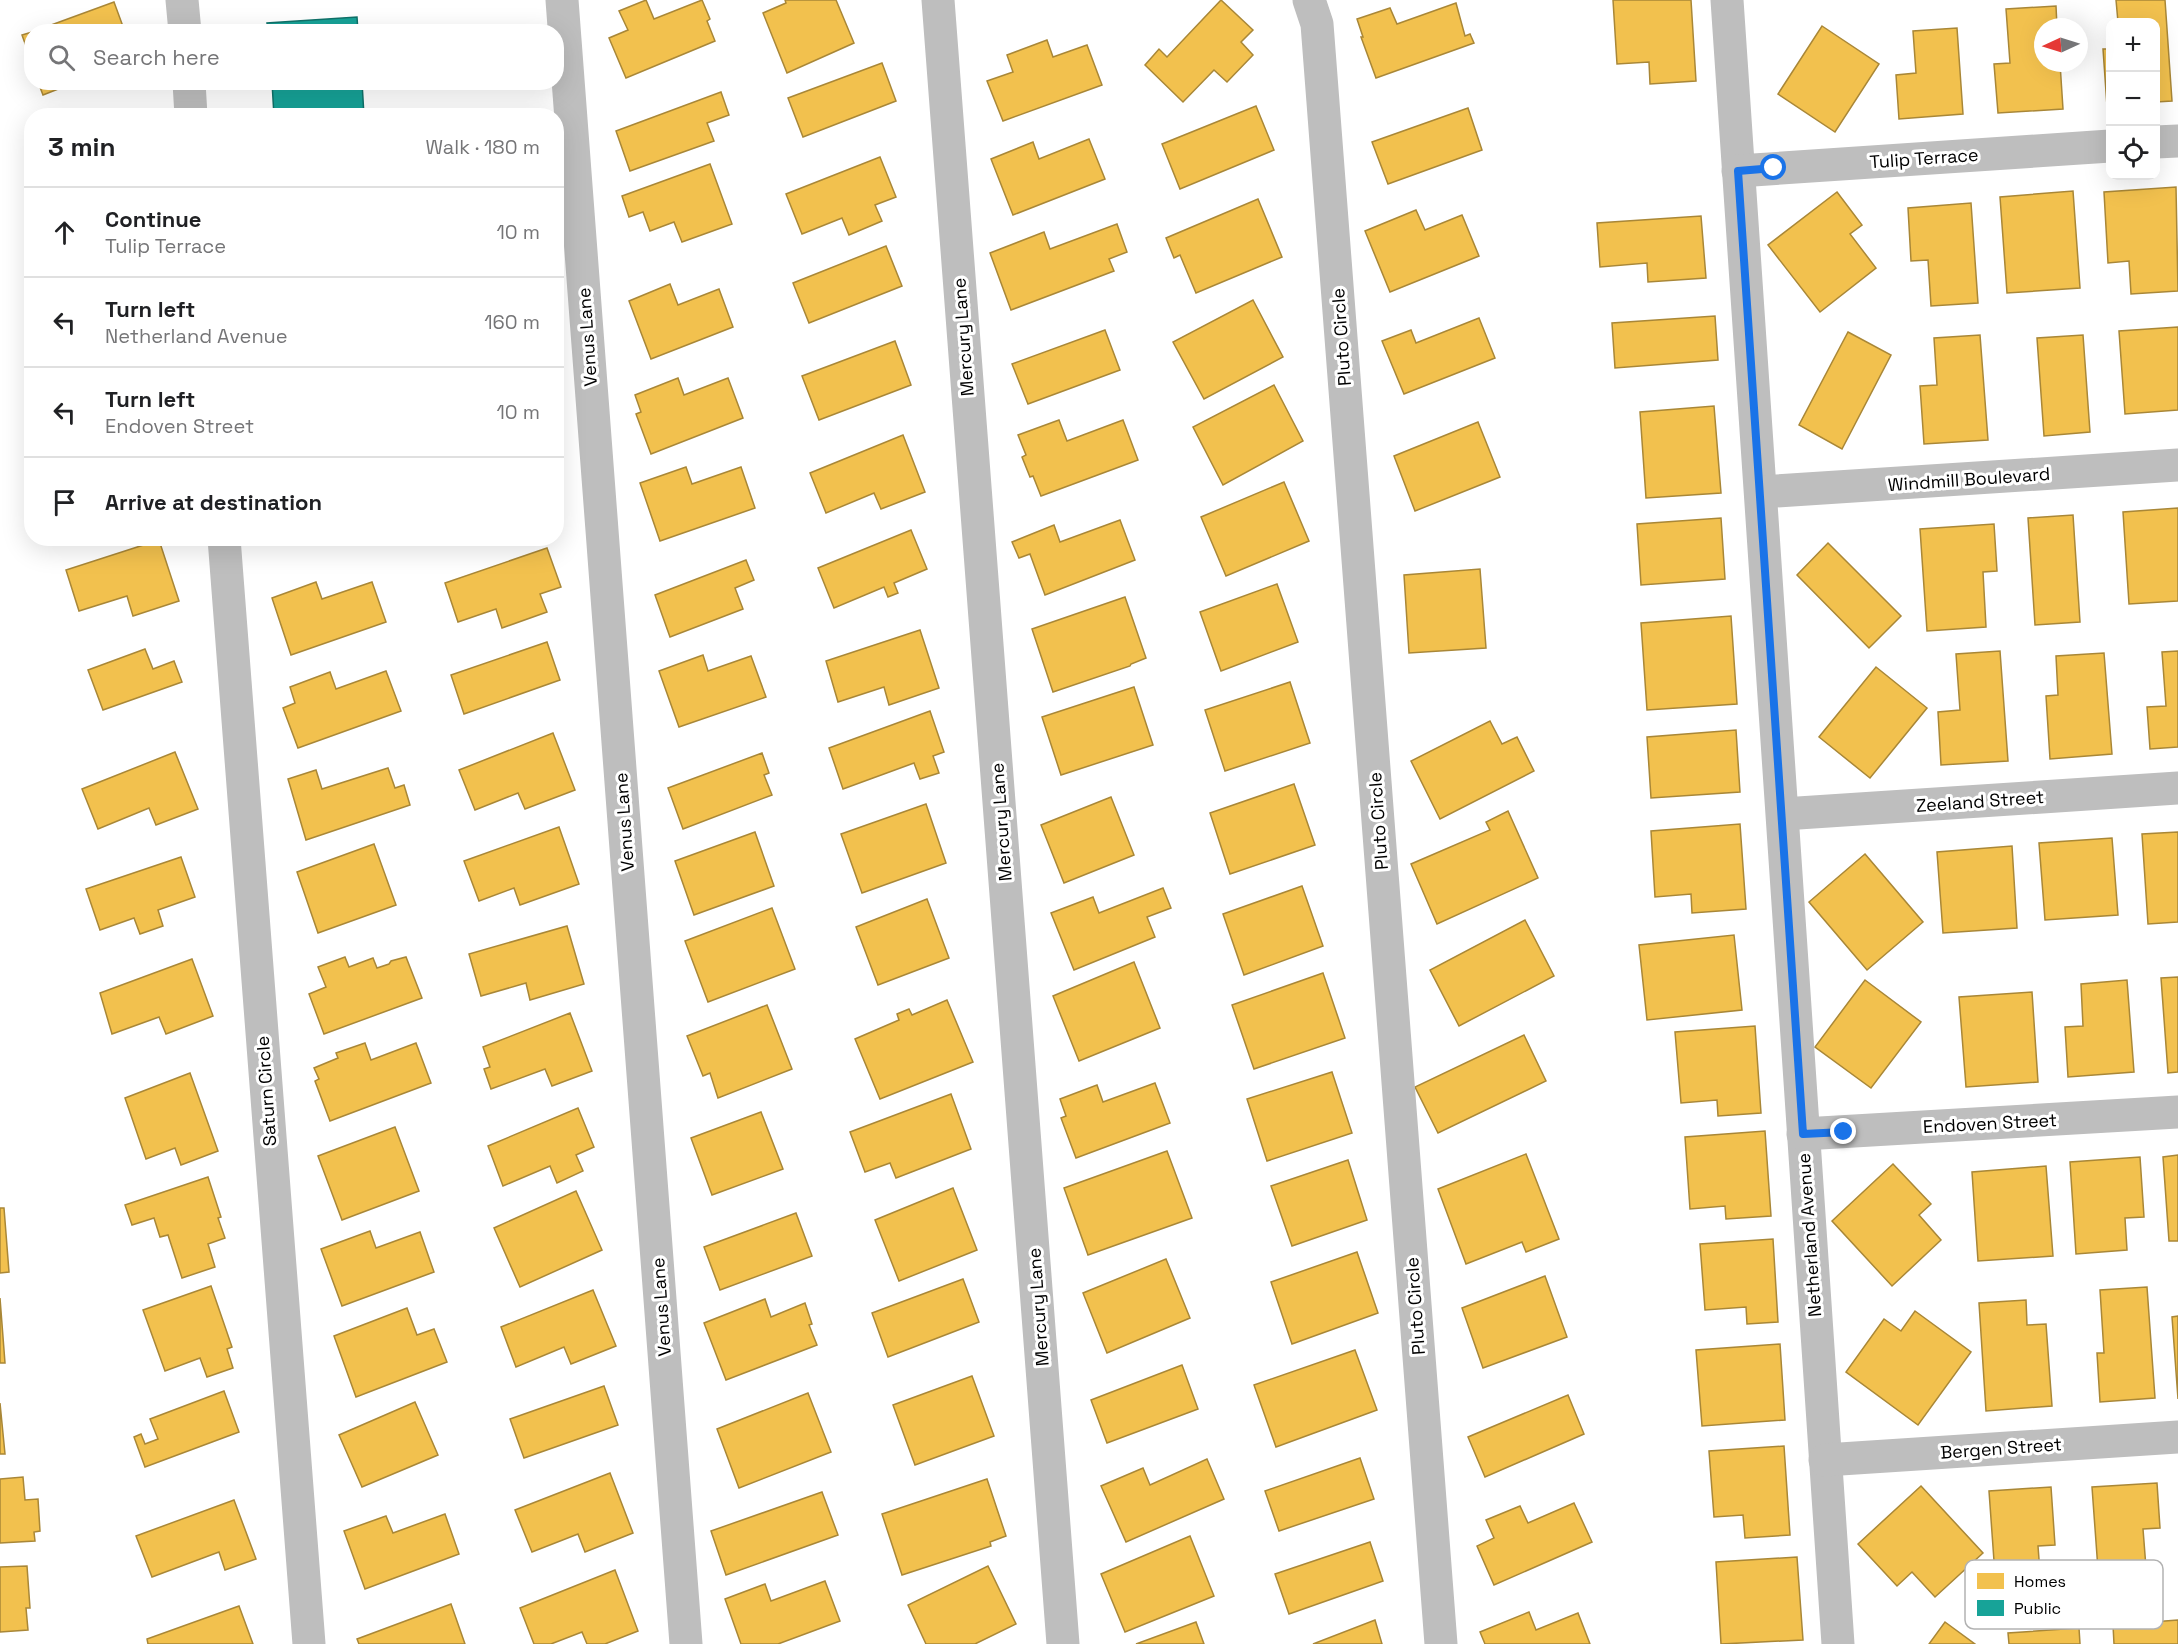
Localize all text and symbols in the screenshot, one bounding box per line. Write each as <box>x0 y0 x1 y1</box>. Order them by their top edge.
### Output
north arrow <box>2034 18 2088 72</box>
map controls <box>2106 18 2160 180</box>
button: + <box>2106 18 2160 72</box>
search box <box>24 24 564 90</box>
icon: search <box>45 41 78 74</box>
text: Search here <box>93 43 220 71</box>
button: − <box>2106 72 2160 126</box>
button: locate <box>2106 126 2160 180</box>
text: 3 min <box>48 130 116 164</box>
text: Walk · 180 m <box>426 134 540 160</box>
street label: Tulip Terrace <box>1869 143 1979 173</box>
route start <box>1760 154 1786 180</box>
text: Continue <box>105 205 201 233</box>
icon: ahead <box>48 216 81 249</box>
text: 10 m <box>496 219 540 245</box>
text: Tulip Terrace <box>105 233 226 259</box>
street label: Mercury Lane <box>947 277 979 397</box>
street label: Venus Lane <box>572 287 602 387</box>
street label: Pluto Circle <box>1326 287 1356 387</box>
text: Turn left <box>105 295 195 323</box>
icon: left <box>48 306 81 339</box>
text: 160 m <box>484 309 540 335</box>
text: Netherland Avenue <box>105 323 288 349</box>
text: Turn left <box>105 385 195 413</box>
icon: left <box>48 396 81 429</box>
text: 10 m <box>496 399 540 425</box>
text: Endoven Street <box>105 413 254 439</box>
street label: Windmill Boulevard <box>1887 462 2051 496</box>
icon: arrive <box>48 486 81 519</box>
text: Arrive at destination <box>105 488 322 516</box>
street label: Mercury Lane <box>985 762 1017 882</box>
street label: Pluto Circle <box>1363 771 1393 871</box>
street label: Venus Lane <box>609 772 639 872</box>
street label: Zeeland Street <box>1915 785 2045 817</box>
street label: Saturn Circle <box>251 1035 281 1147</box>
street label: Endoven Street <box>1922 1108 2058 1138</box>
route end <box>1830 1118 1856 1144</box>
street label: Netherland Avenue <box>1792 1152 1826 1318</box>
street label: Mercury Lane <box>1022 1247 1054 1367</box>
street label: Pluto Circle <box>1400 1256 1430 1356</box>
street label: Venus Lane <box>646 1257 676 1357</box>
street label: Bergen Street <box>1939 1432 2063 1464</box>
legend <box>1965 1560 2163 1629</box>
text: Homes <box>2014 1571 2066 1592</box>
text: Public <box>2014 1598 2061 1619</box>

